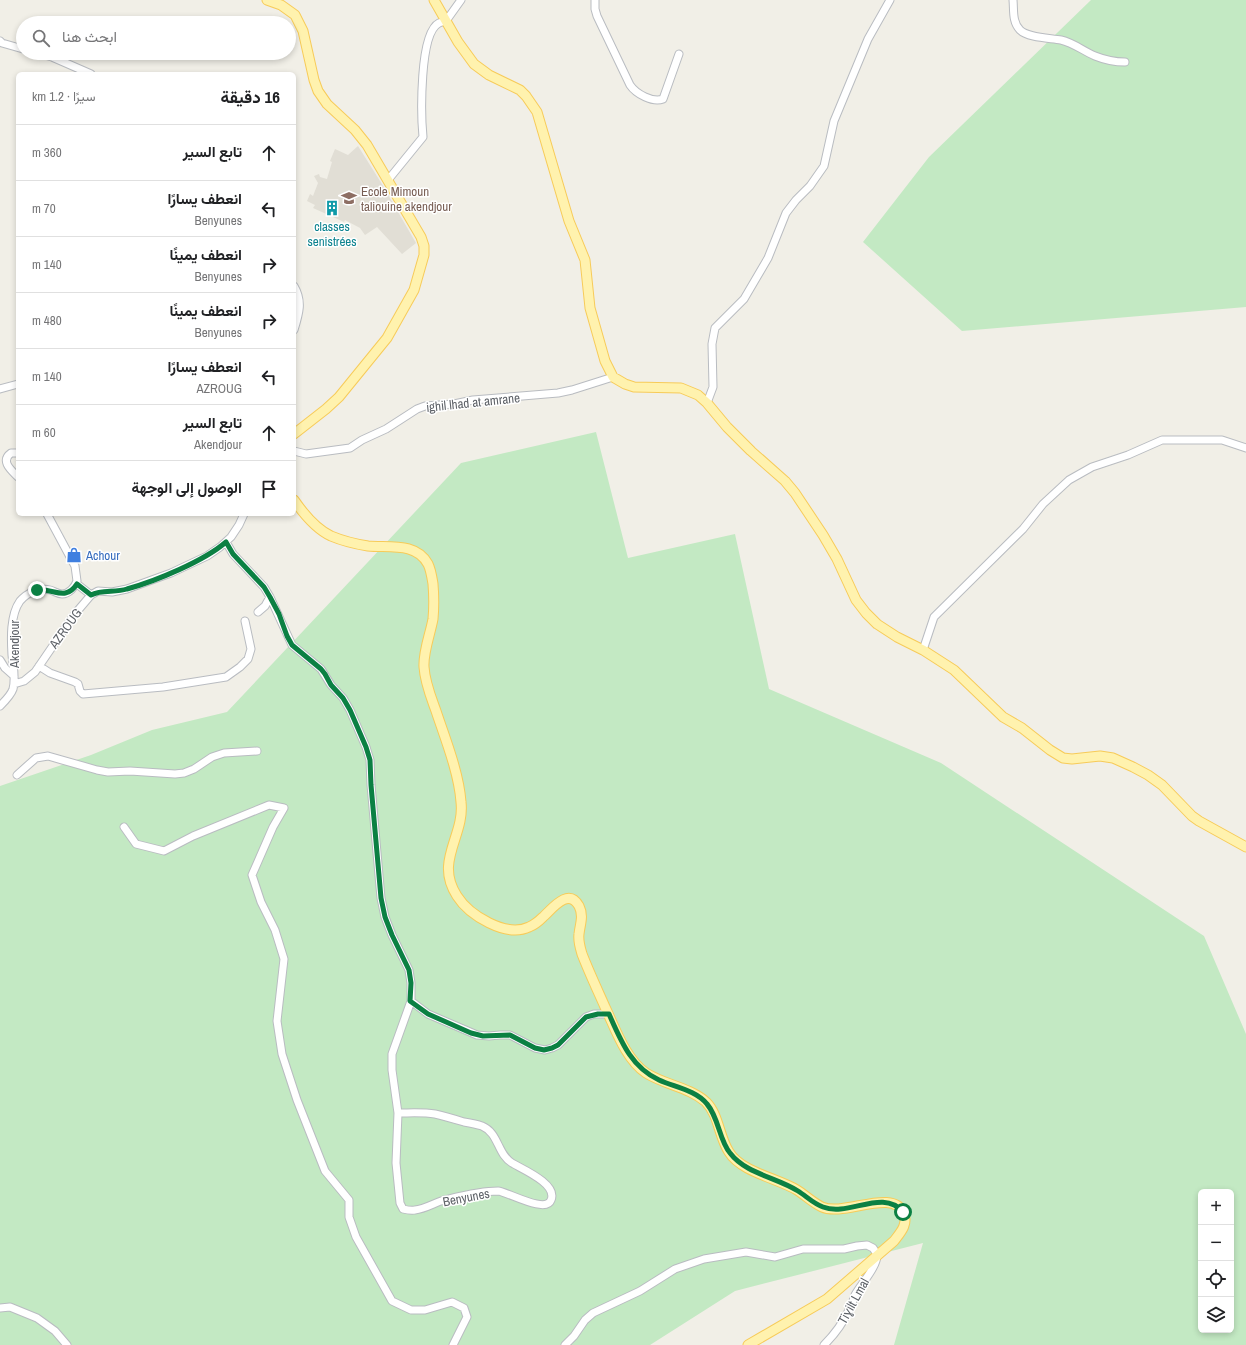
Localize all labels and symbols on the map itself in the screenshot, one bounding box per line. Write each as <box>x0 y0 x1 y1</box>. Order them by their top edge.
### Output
place label: Ecole Mimoun taliouine akendjour <box>361 183 452 215</box>
school or university icon: Ecole Mimoun taliouine akendjour <box>340 189 358 207</box>
building icon: classes senistrées <box>323 199 341 217</box>
place label: classes senistrées <box>307 218 357 250</box>
street label: ighil lhad at amrane <box>425 389 521 416</box>
shop icon: Achour <box>65 546 83 564</box>
place label: Achour <box>85 547 120 564</box>
route end <box>28 581 46 599</box>
street label: AZROUG <box>45 605 86 653</box>
street label: Akendjour <box>6 620 23 669</box>
street label: Benyunes <box>441 1185 491 1210</box>
route start <box>894 1203 912 1221</box>
street label: Tiɣilt Lmal <box>834 1275 873 1327</box>

